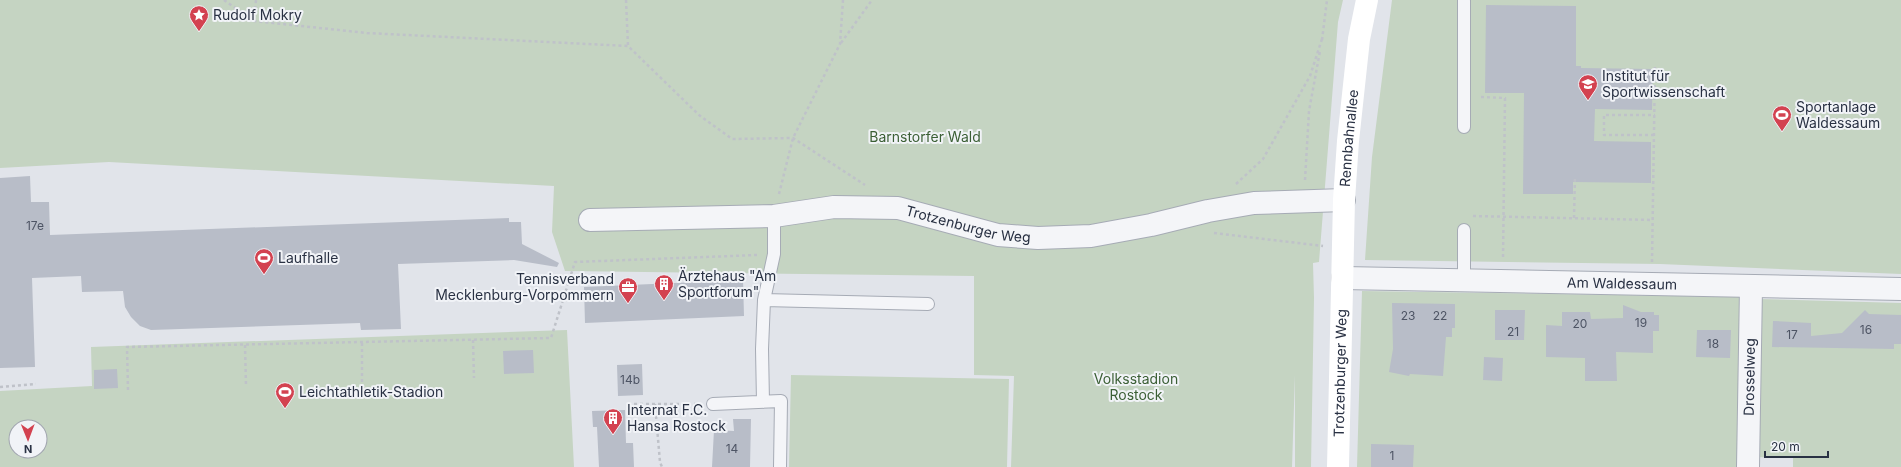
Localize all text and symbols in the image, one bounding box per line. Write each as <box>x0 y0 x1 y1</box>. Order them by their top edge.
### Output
place icon: Rudolf Mokry <box>188 4 210 32</box>
place label: Rudolf Mokry <box>213 6 302 23</box>
place label: Institut für Sportwissenschaft <box>1602 67 1726 100</box>
school or university icon: Institut für Sportwissenschaft <box>1577 73 1599 101</box>
street label: Rennbahnallee <box>1336 89 1361 187</box>
place label: Sportanlage Waldessaum <box>1796 98 1880 131</box>
sports icon: Sportanlage Waldessaum <box>1771 104 1793 132</box>
park label: Barnstorfer Wald <box>869 128 981 145</box>
street label: Trotzenburger Weg <box>904 201 1031 245</box>
house number: 17e <box>26 218 44 233</box>
sports icon: Laufhalle <box>253 247 275 275</box>
place label: Laufhalle <box>278 249 338 266</box>
place label: Ärztehaus "Am Sportforum" <box>678 267 776 300</box>
place label: Tennisverband Mecklenburg-Vorpommern <box>435 270 614 303</box>
building icon: Ärztehaus "Am Sportforum" <box>653 273 675 301</box>
street label: Am Waldessaum <box>1567 273 1677 293</box>
office icon: Tennisverband Mecklenburg-Vorpommern <box>617 276 639 304</box>
house number: 23 <box>1401 308 1415 323</box>
house number: 22 <box>1433 308 1447 323</box>
street label: Trotzenburger Weg <box>1330 309 1350 437</box>
house number: 19 <box>1635 315 1647 330</box>
house number: 20 <box>1573 316 1587 331</box>
house number: 16 <box>1860 322 1872 337</box>
house number: 21 <box>1507 324 1519 339</box>
house number: 17 <box>1786 327 1798 342</box>
house number: 18 <box>1707 336 1719 351</box>
street label: Drosselweg <box>1740 338 1758 416</box>
park label: Volksstadion Rostock <box>1094 370 1178 403</box>
house number: 14b <box>620 372 640 387</box>
sports icon: Leichtathletik-Stadion <box>274 381 296 409</box>
place label: Leichtathletik-Stadion <box>299 383 443 400</box>
place label: Internat F.C. Hansa Rostock <box>627 401 726 434</box>
building icon: Internat F.C. Hansa Rostock <box>602 407 624 435</box>
north arrow <box>8 419 48 459</box>
scale bar <box>1765 433 1828 459</box>
text: 20 m <box>1771 439 1800 454</box>
house number: 14 <box>726 441 739 456</box>
text: N <box>24 442 32 456</box>
house number: 1 <box>1390 448 1394 463</box>

